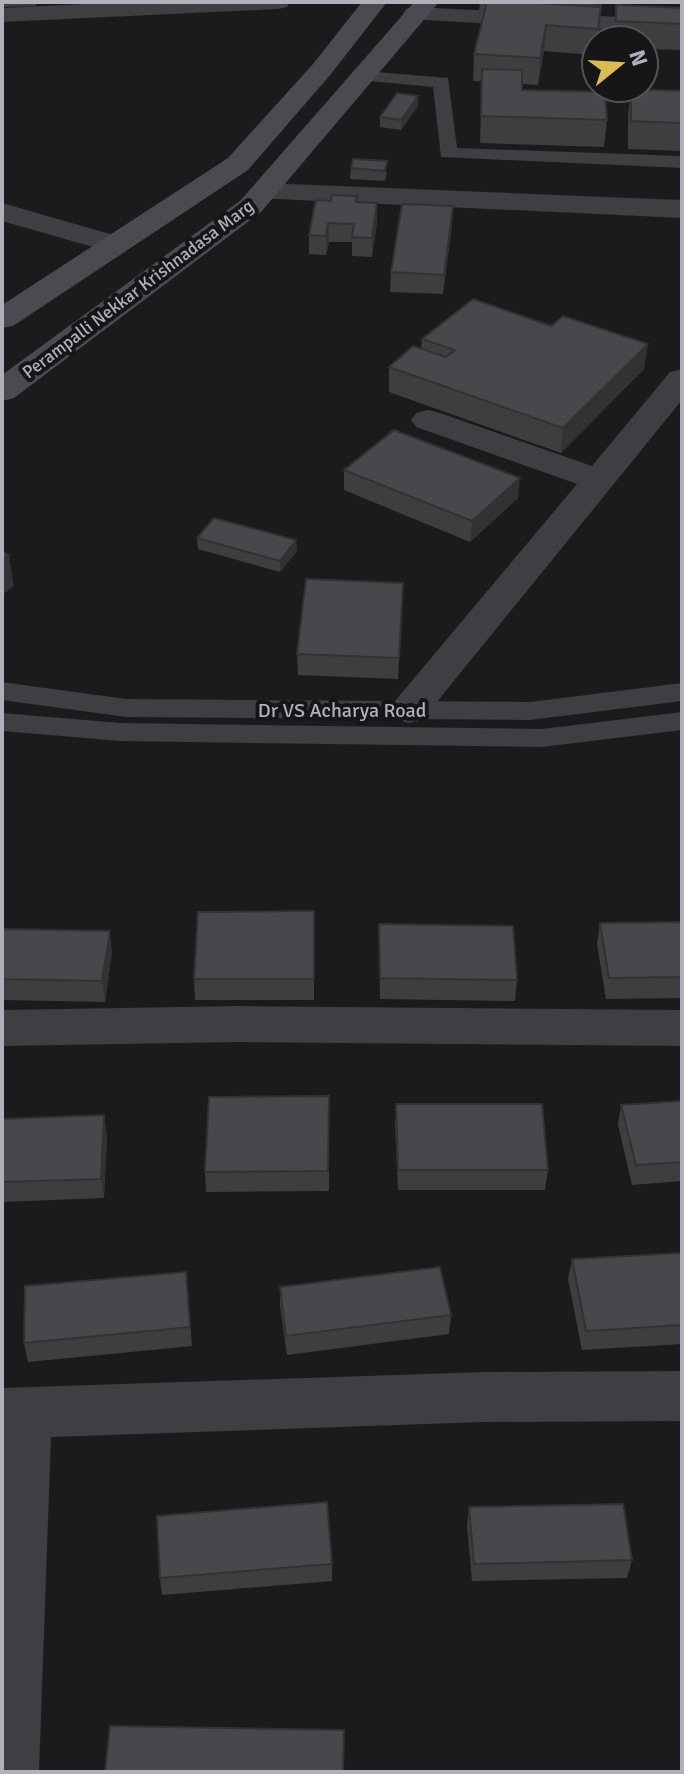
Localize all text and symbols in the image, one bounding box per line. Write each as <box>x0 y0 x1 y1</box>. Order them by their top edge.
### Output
north arrow <box>580 24 660 104</box>
text: N <box>623 47 654 69</box>
street label: Perampalli Nekkar Krishnadasa Marg <box>18 195 258 383</box>
street label: Dr VS Acharya Road <box>258 698 426 723</box>

